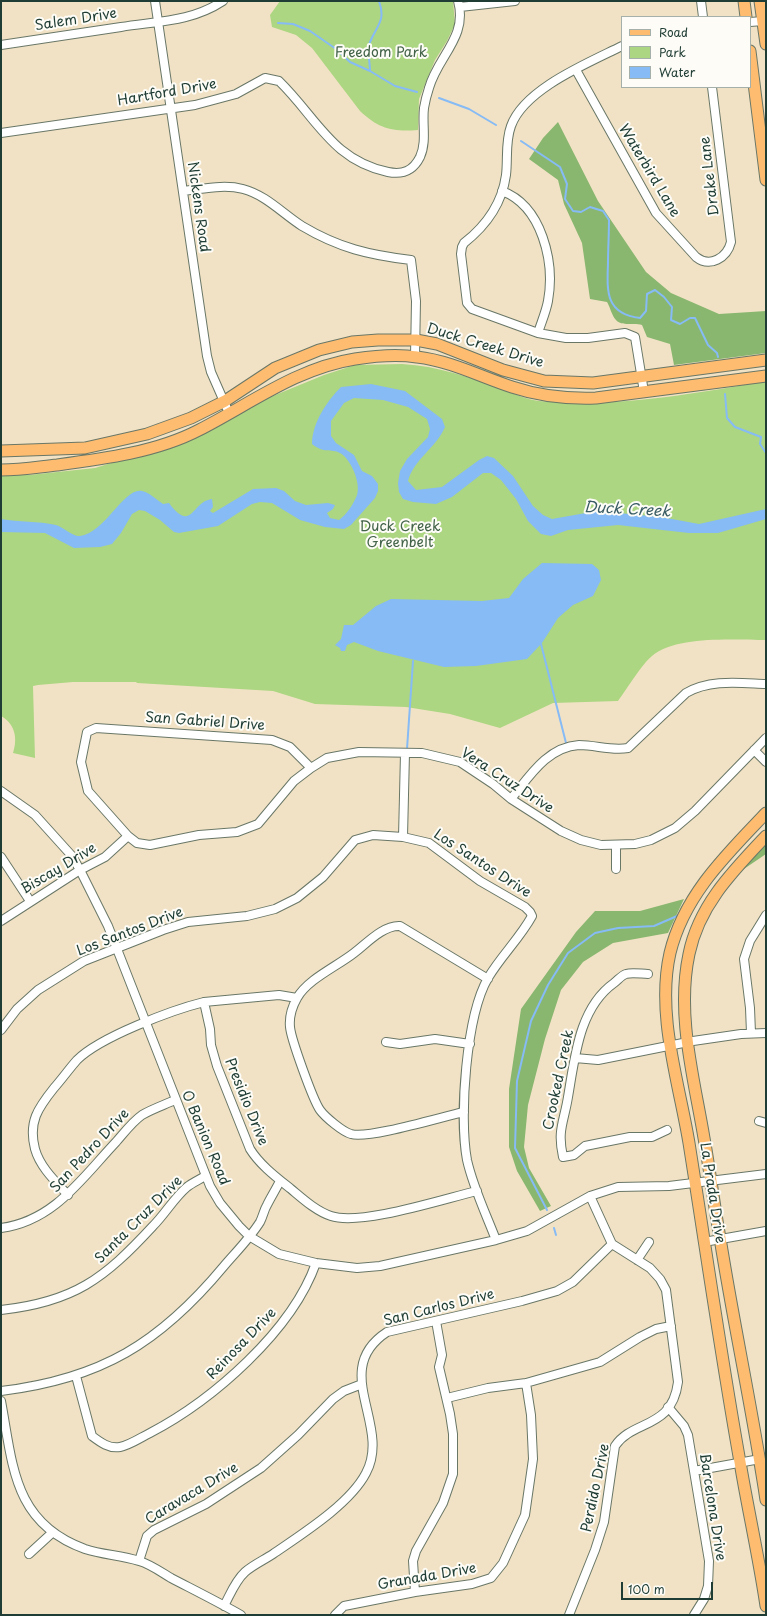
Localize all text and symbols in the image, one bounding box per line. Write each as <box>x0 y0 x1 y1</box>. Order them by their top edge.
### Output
street label: Salem Drive <box>34 5 118 35</box>
legend <box>621 16 751 88</box>
text: Road <box>659 23 688 41</box>
text: Park <box>659 43 686 61</box>
park label: Freedom Park <box>335 45 427 61</box>
text: Water <box>659 63 695 81</box>
street label: Hartford Drive <box>116 76 218 110</box>
street label: Waterbird Lane <box>615 121 683 221</box>
street label: Drake Lane <box>697 135 723 217</box>
street label: Nickens Road <box>183 160 213 254</box>
street label: Duck Creek Drive <box>424 320 546 372</box>
water label: Duck Creek <box>583 499 671 521</box>
park label: Duck Creek Greenbelt <box>359 519 441 552</box>
street label: San Gabriel Drive <box>145 709 265 735</box>
street label: Vera Cruz Drive <box>458 745 556 817</box>
street label: Los Santos Drive <box>430 826 534 902</box>
street label: Biscay Drive <box>18 840 100 898</box>
street label: Los Santos Drive <box>74 904 186 960</box>
street label: Crooked Creek <box>540 1028 578 1132</box>
street label: Presidio Drive <box>221 1056 271 1148</box>
street label: O Banion Road <box>177 1088 233 1188</box>
street label: San Pedro Drive <box>47 1106 133 1196</box>
street label: La Prada Drive <box>696 1141 728 1245</box>
street label: Santa Cruz Drive <box>92 1173 186 1267</box>
street label: San Carlos Drive <box>382 1286 496 1330</box>
street label: Reinosa Drive <box>204 1305 280 1383</box>
street label: Perdido Drive <box>578 1442 614 1534</box>
street label: Barcelona Drive <box>695 1452 729 1562</box>
street label: Caravaca Drive <box>142 1460 242 1528</box>
street label: Granada Drive <box>376 1560 478 1594</box>
scale bar <box>623 1574 715 1600</box>
text: 100 m <box>628 1580 665 1598</box>

